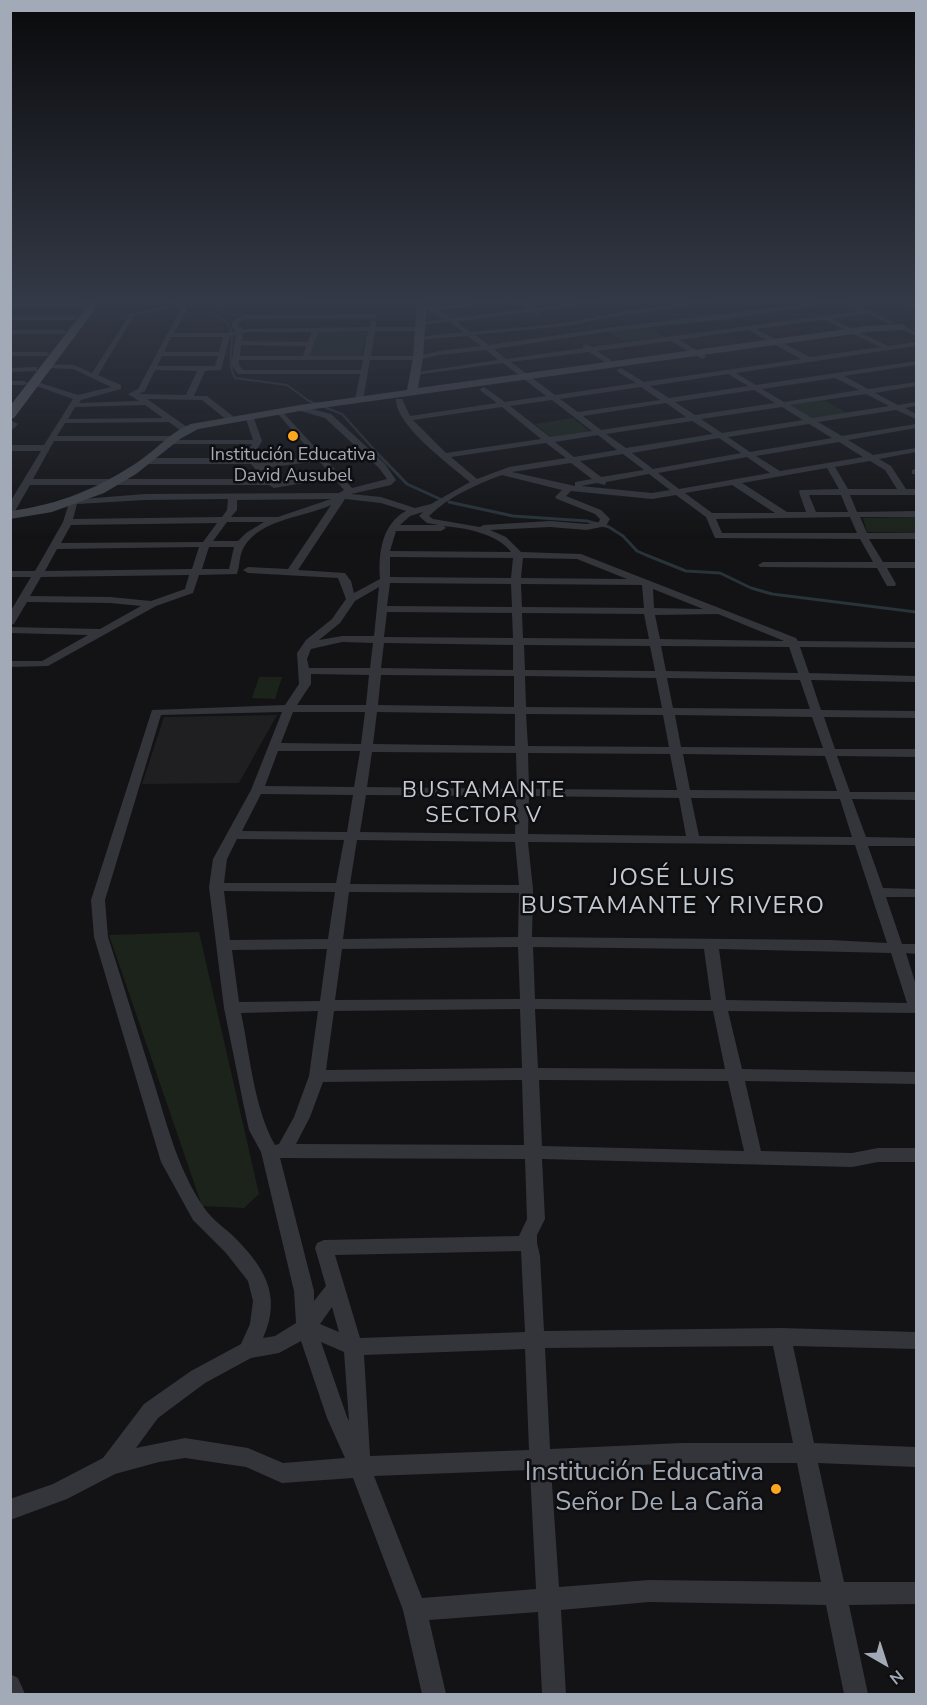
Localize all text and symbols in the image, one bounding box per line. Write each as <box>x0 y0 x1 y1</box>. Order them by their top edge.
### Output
marker: Institución Educativa David Ausubel <box>286 429 300 443</box>
place label: Institución Educativa David Ausubel <box>210 445 376 488</box>
district label: BUSTAMANTE SECTOR V <box>402 779 566 830</box>
district label: JOSÉ LUIS BUSTAMANTE Y RIVERO <box>521 865 825 921</box>
place label: Institución Educativa Señor De La Caña <box>525 1458 764 1520</box>
marker: Institución Educativa Señor De La Caña <box>769 1482 783 1496</box>
north arrow <box>855 1633 915 1693</box>
text: N <box>885 1665 908 1689</box>

